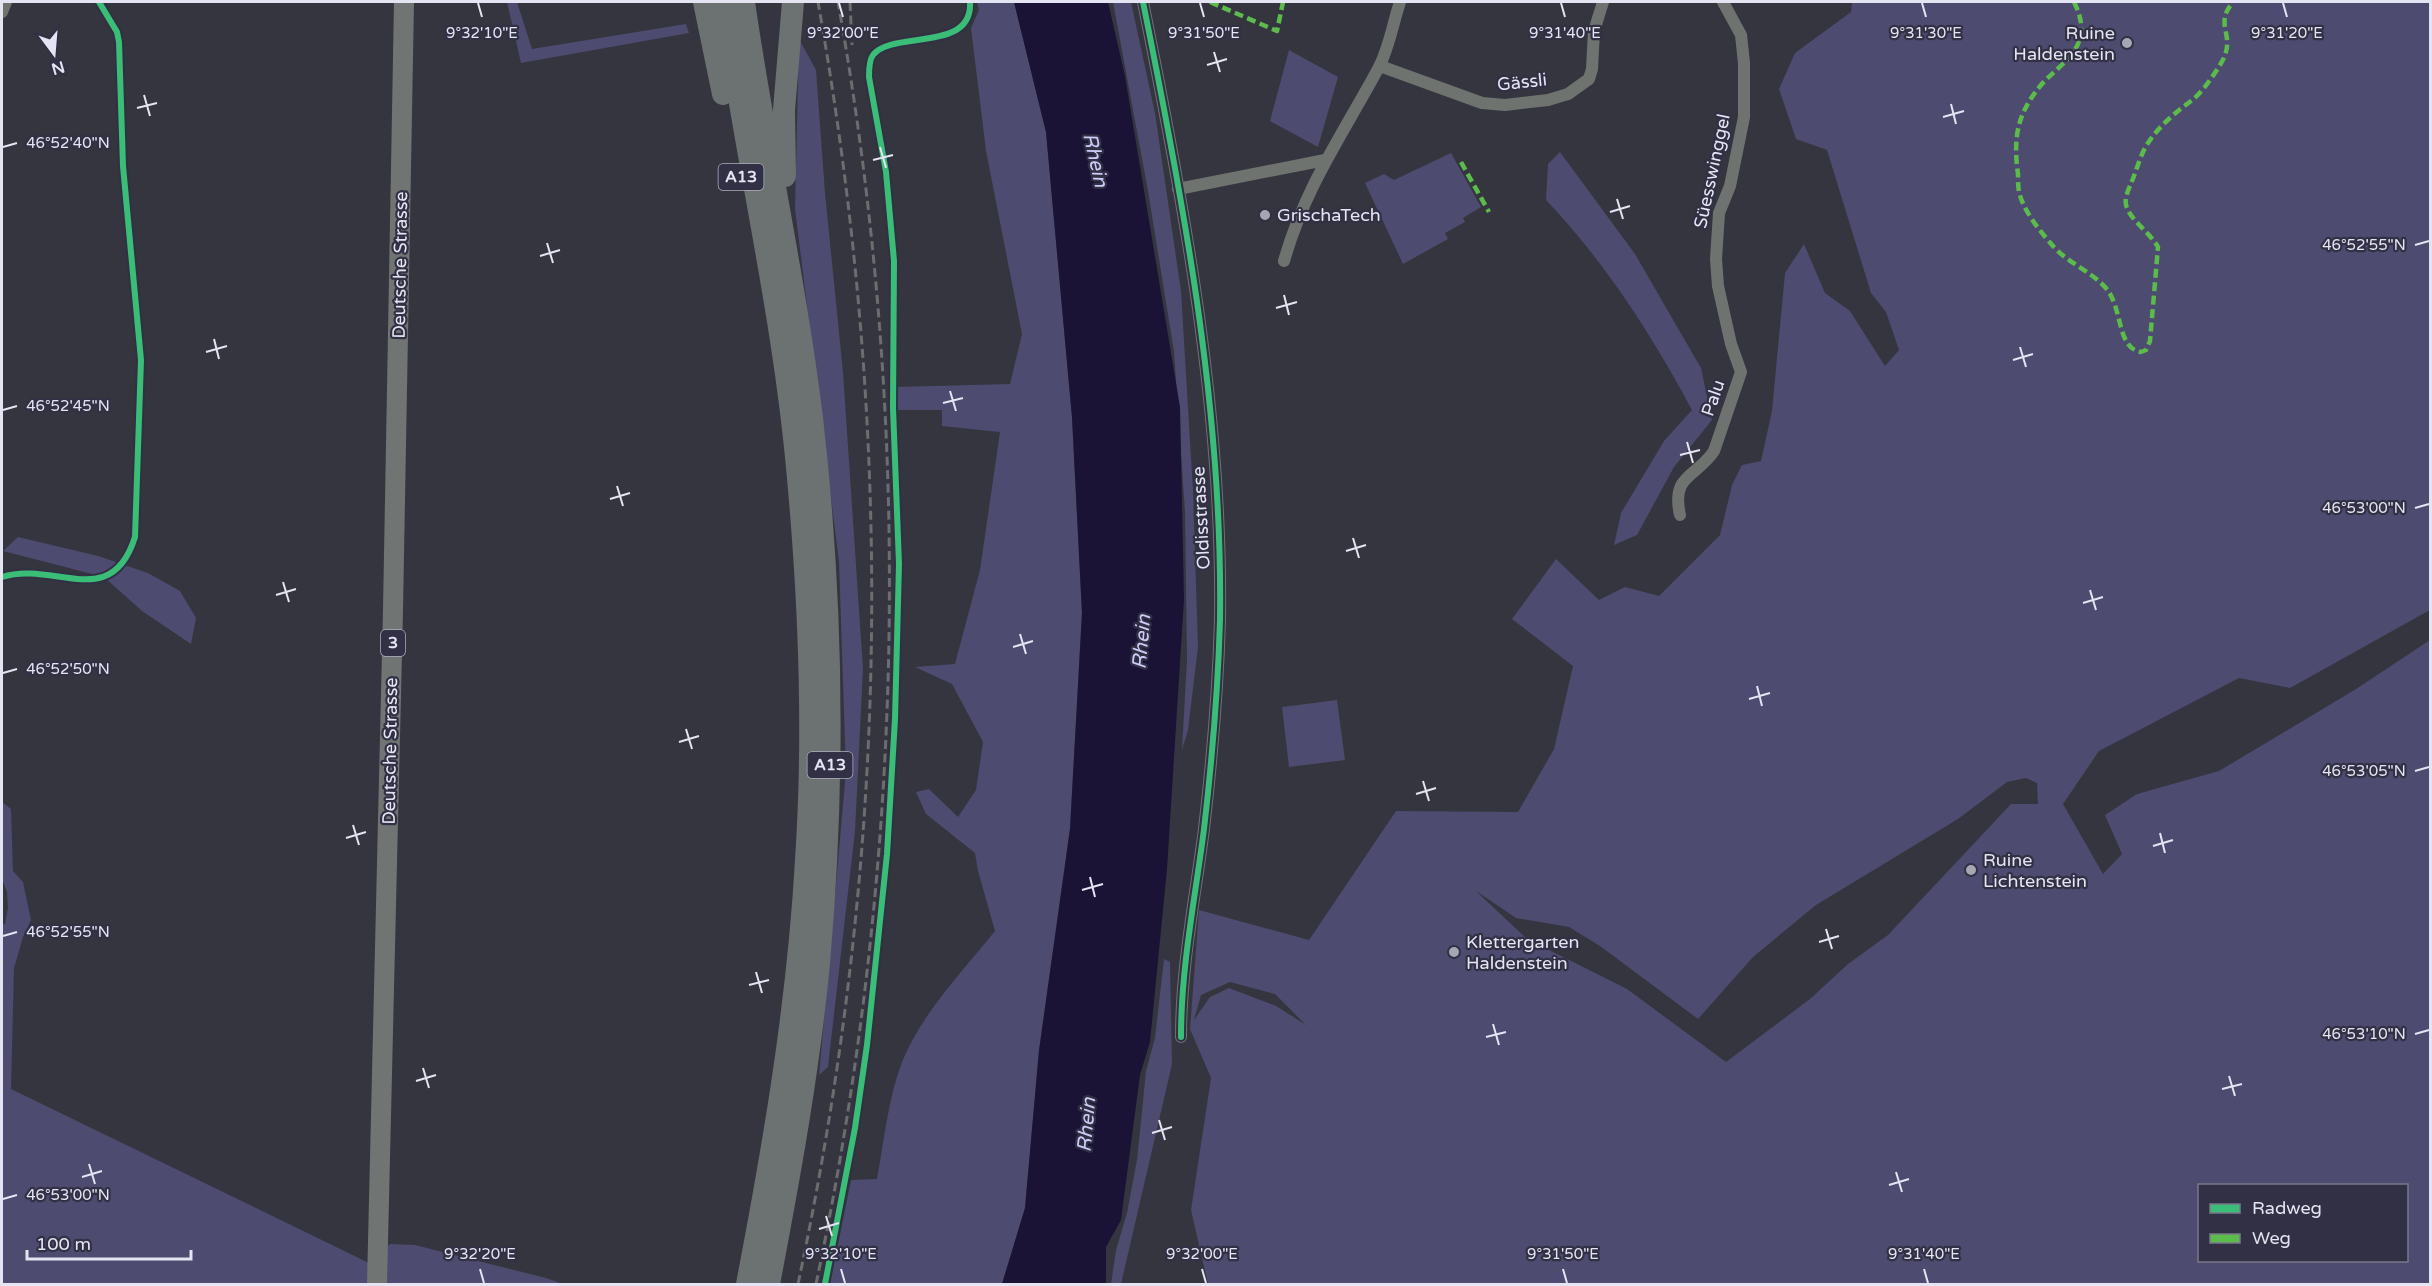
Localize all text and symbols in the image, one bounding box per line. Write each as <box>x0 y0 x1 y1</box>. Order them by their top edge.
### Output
place label: Ruine Haldenstein <box>2013 22 2115 65</box>
north arrow <box>24 24 84 84</box>
text: 9°32'10"E <box>446 24 518 42</box>
text: 9°32'00"E <box>807 24 879 42</box>
text: 9°31'50"E <box>1168 24 1240 42</box>
text: 9°31'40"E <box>1529 24 1601 42</box>
text: 9°31'30"E <box>1890 24 1962 42</box>
text: 9°31'20"E <box>2251 24 2323 42</box>
marker: Ruine Haldenstein <box>2120 36 2134 50</box>
text: N <box>49 56 67 79</box>
street label: Gässli <box>1496 68 1548 96</box>
street label: Süesswinggel <box>1689 112 1735 230</box>
water label: Rhein <box>1077 131 1113 190</box>
text: 46°52'40"N <box>26 134 110 152</box>
road number: A13 <box>718 164 764 190</box>
street label: Deutsche Strasse <box>388 191 412 339</box>
place label: GrischaTech <box>1277 204 1381 226</box>
marker: GrischaTech <box>1258 208 1272 222</box>
text: 46°52'55"N <box>2322 236 2406 254</box>
street label: Palu <box>1697 377 1729 419</box>
text: 46°52'45"N <box>26 397 110 415</box>
street label: Oldisstrasse <box>1187 466 1215 570</box>
text: 46°53'00"N <box>2322 499 2406 517</box>
water label: Rhein <box>1128 613 1156 670</box>
road number: 3 <box>381 630 405 656</box>
text: 46°52'50"N <box>26 660 110 678</box>
street label: Deutsche Strasse <box>378 677 402 825</box>
road number: A13 <box>808 752 852 778</box>
text: 46°53'05"N <box>2322 762 2406 780</box>
place label: Ruine Lichtenstein <box>1983 849 2087 892</box>
marker: Ruine Lichtenstein <box>1964 863 1978 877</box>
text: 46°52'55"N <box>26 923 110 941</box>
place label: Klettergarten Haldenstein <box>1466 931 1579 974</box>
marker: Klettergarten Haldenstein <box>1447 945 1461 959</box>
text: 46°53'10"N <box>2322 1025 2406 1043</box>
water label: Rhein <box>1073 1096 1101 1153</box>
legend <box>2198 1184 2408 1262</box>
text: 46°53'00"N <box>26 1186 110 1204</box>
text: Radweg <box>2252 1197 2322 1219</box>
scale bar <box>27 1223 190 1261</box>
text: Weg <box>2252 1227 2291 1249</box>
text: 100 m <box>36 1233 91 1255</box>
text: 9°32'20"E <box>444 1245 516 1263</box>
text: 9°32'10"E <box>805 1245 877 1263</box>
text: 9°32'00"E <box>1166 1245 1238 1263</box>
text: 9°31'50"E <box>1527 1245 1599 1263</box>
text: 9°31'40"E <box>1888 1245 1960 1263</box>

